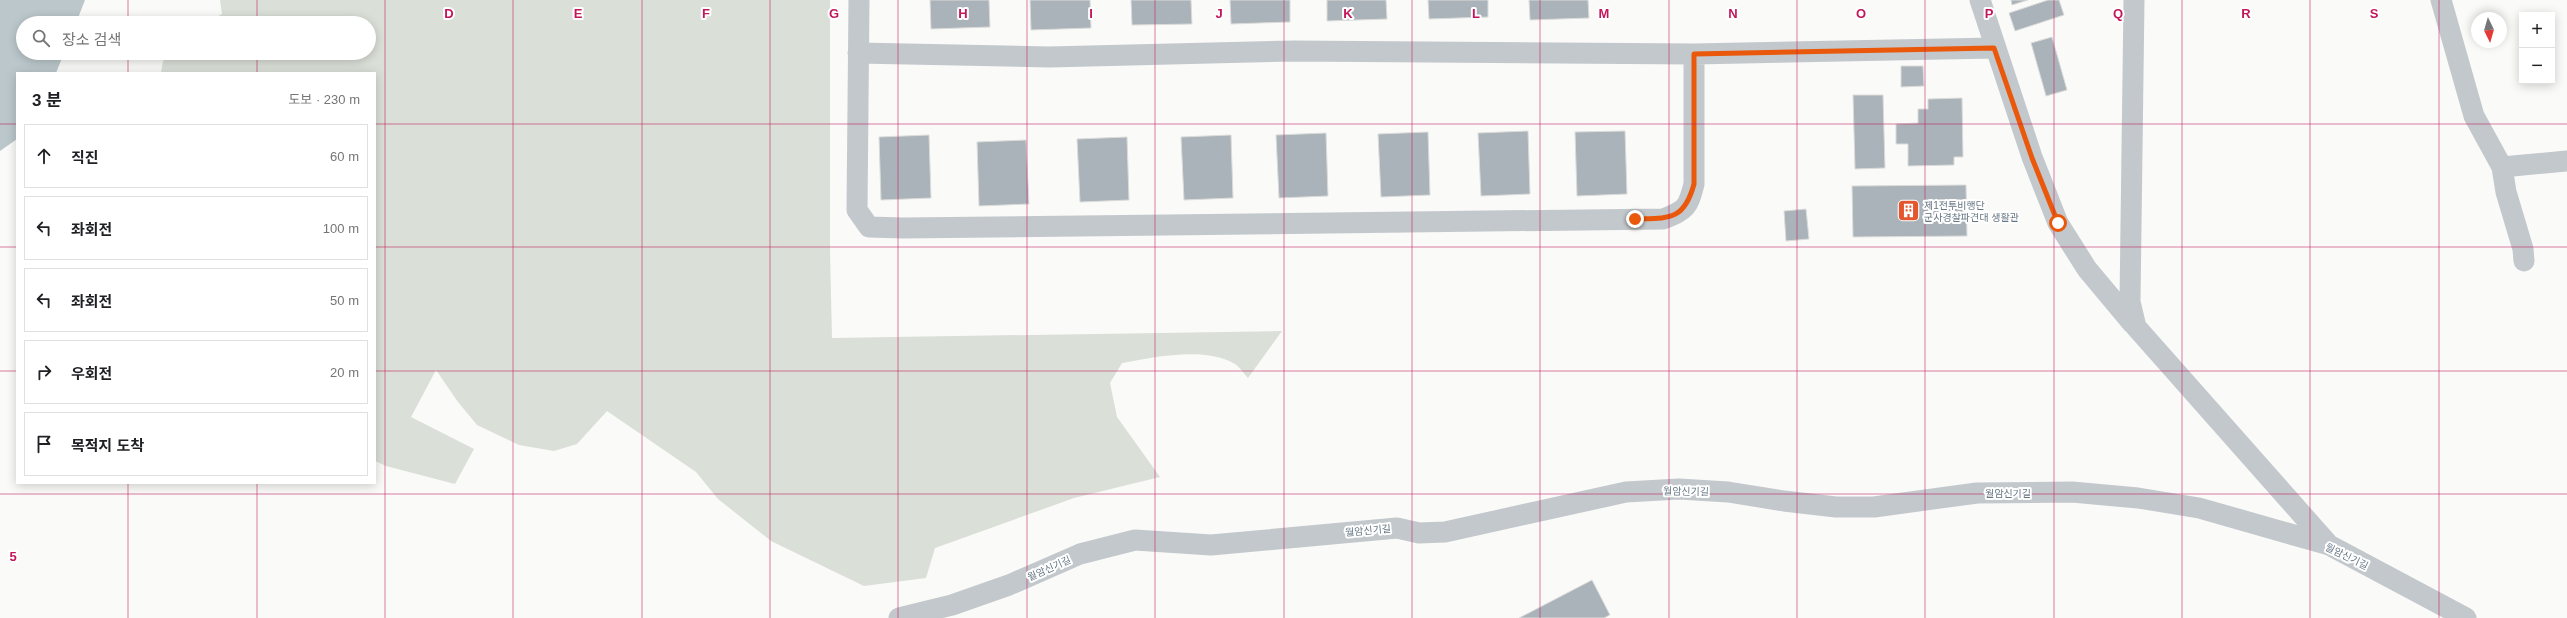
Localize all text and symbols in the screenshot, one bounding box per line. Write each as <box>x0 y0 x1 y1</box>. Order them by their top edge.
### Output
text: D <box>444 6 454 21</box>
text: E <box>574 6 583 21</box>
text: F <box>702 6 710 21</box>
text: G <box>829 6 839 21</box>
text: H <box>958 6 968 21</box>
text: I <box>1089 6 1093 21</box>
text: J <box>1215 6 1223 21</box>
text: K <box>1343 6 1353 21</box>
text: L <box>1472 6 1480 21</box>
text: M <box>1599 6 1609 21</box>
text: N <box>1728 6 1738 21</box>
text: O <box>1856 6 1866 21</box>
text: P <box>1985 6 1994 21</box>
text: Q <box>2113 6 2123 21</box>
text: R <box>2241 6 2251 21</box>
text: S <box>2370 6 2379 21</box>
north arrow <box>2471 12 2507 48</box>
map controls <box>2519 12 2555 84</box>
button: + <box>2519 12 2555 48</box>
search box <box>16 16 376 60</box>
icon: search <box>30 27 52 49</box>
text: 장소 검색 <box>62 31 121 48</box>
button: − <box>2519 48 2555 84</box>
text: 3 분 <box>32 91 62 110</box>
text: 도보 · 230 m <box>288 92 360 107</box>
icon: ahead <box>33 145 55 167</box>
text: 직진 <box>71 149 99 166</box>
text: 60 m <box>330 149 359 164</box>
building icon: 제1전투비행단 군사경찰파견대 생활관 <box>1896 198 1922 224</box>
place label: 제1전투비행단 군사경찰파견대 생활관 <box>1924 200 2020 223</box>
route end <box>1626 210 1644 228</box>
route start <box>2049 214 2067 232</box>
icon: left <box>33 217 55 239</box>
text: 좌회전 <box>71 221 112 238</box>
text: 100 m <box>323 221 359 236</box>
icon: left <box>33 289 55 311</box>
text: 좌회전 <box>71 293 112 310</box>
text: 50 m <box>330 293 359 308</box>
icon: right <box>33 361 55 383</box>
text: 우회전 <box>71 365 112 382</box>
text: 20 m <box>330 365 359 380</box>
icon: arrive <box>33 433 55 455</box>
text: 목적지 도착 <box>71 437 144 454</box>
street label: 월암신기길 <box>1663 486 1709 497</box>
street label: 월암신기길 <box>1985 488 2031 499</box>
street label: 월암신기길 <box>1345 523 1391 538</box>
street label: 월암신기길 <box>2324 541 2370 571</box>
text: 5 <box>9 549 17 564</box>
street label: 월암신기길 <box>1026 554 1072 583</box>

